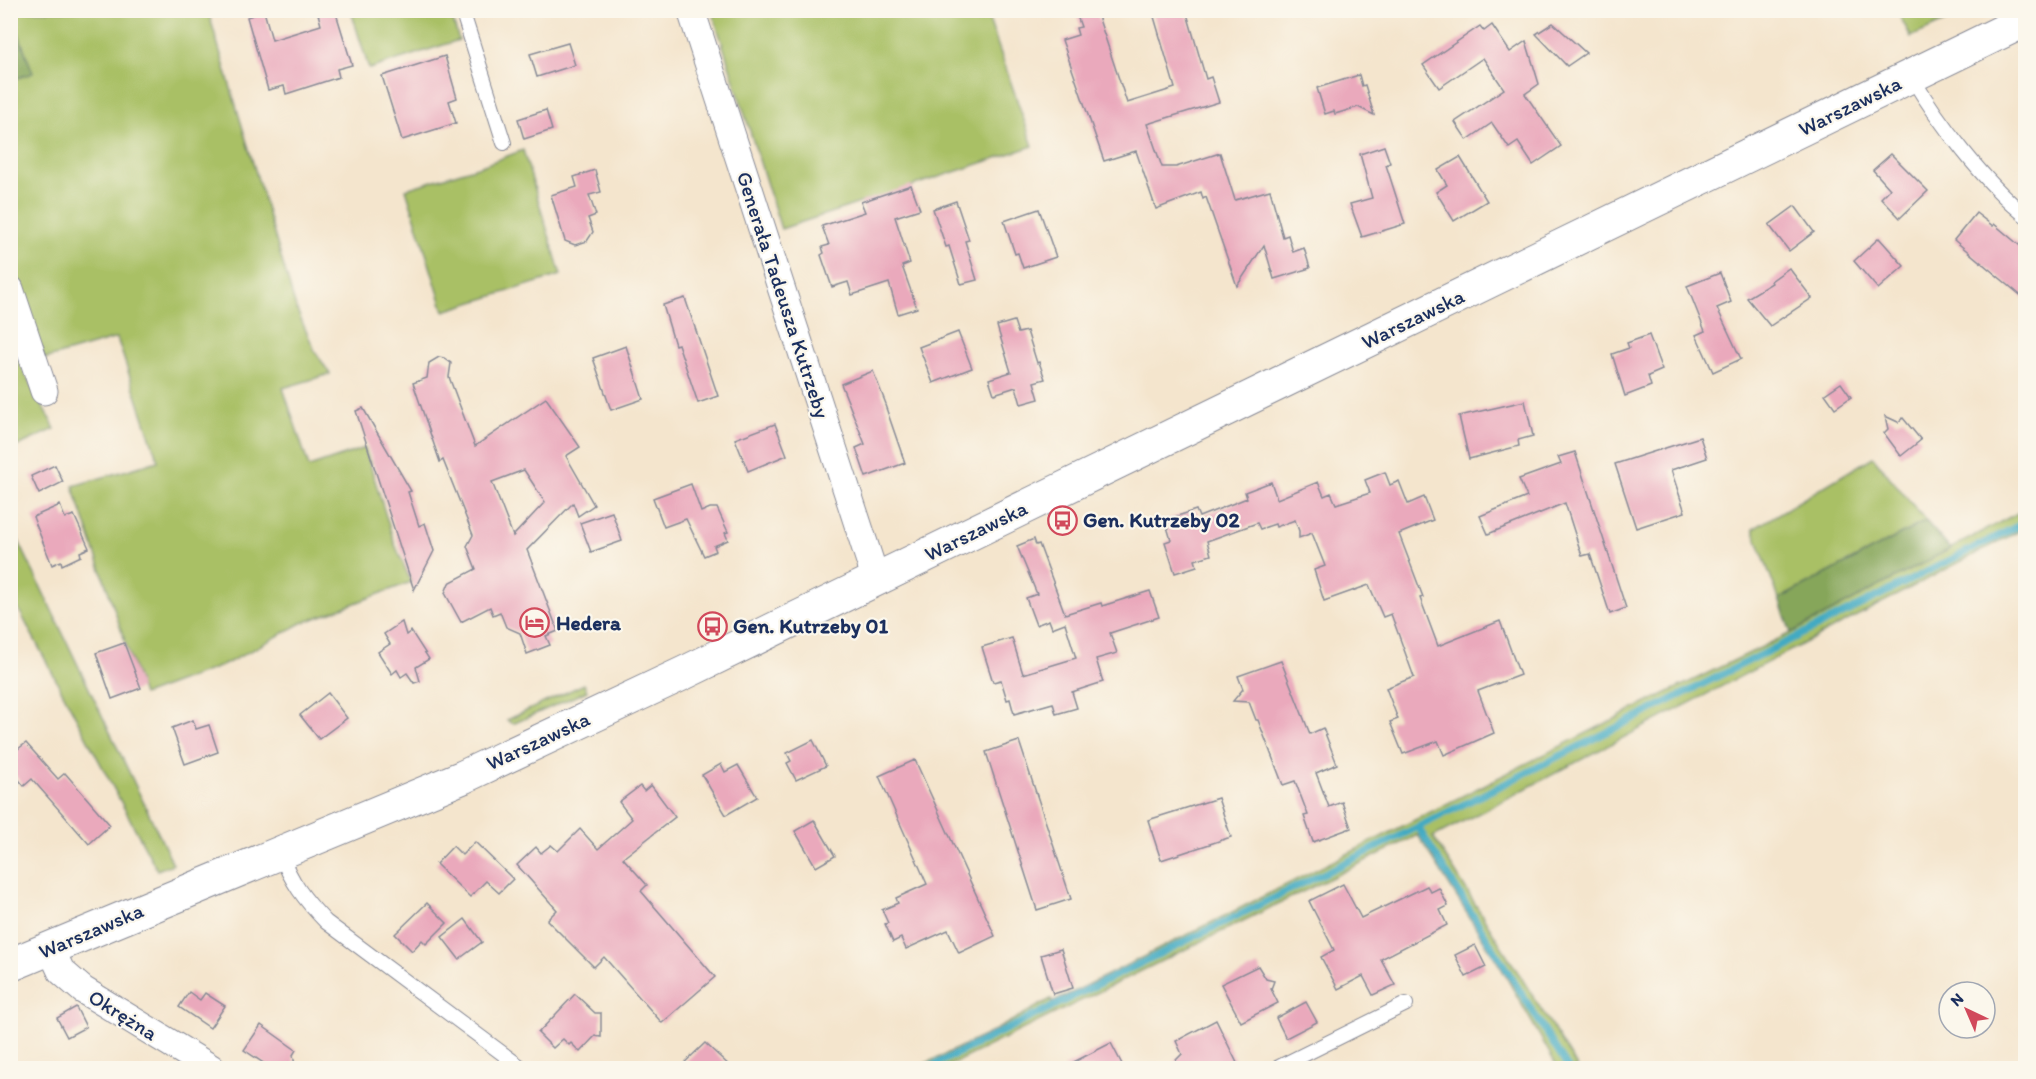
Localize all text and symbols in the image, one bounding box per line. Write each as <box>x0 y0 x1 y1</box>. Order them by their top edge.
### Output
street label: Warszawska <box>1794 70 1905 141</box>
street label: Generała Tadeusza Kutrzeby <box>732 168 835 421</box>
street label: Warszawska <box>1357 283 1468 354</box>
street label: Warszawska <box>920 495 1031 566</box>
bus stop icon: Gen. Kutrzeby 02 <box>1046 504 1078 536</box>
place label: Gen. Kutrzeby 02 <box>1083 507 1240 533</box>
hotel icon: Hedera <box>519 607 551 639</box>
place label: Hedera <box>556 610 622 635</box>
bus stop icon: Gen. Kutrzeby 01 <box>696 610 728 642</box>
place label: Gen. Kutrzeby 01 <box>733 613 888 639</box>
street label: Warszawska <box>482 706 594 775</box>
street label: Warszawska <box>35 897 147 964</box>
north arrow <box>1937 980 1997 1040</box>
street label: Okrężna <box>84 984 162 1045</box>
text: N <box>1946 989 1967 1010</box>

